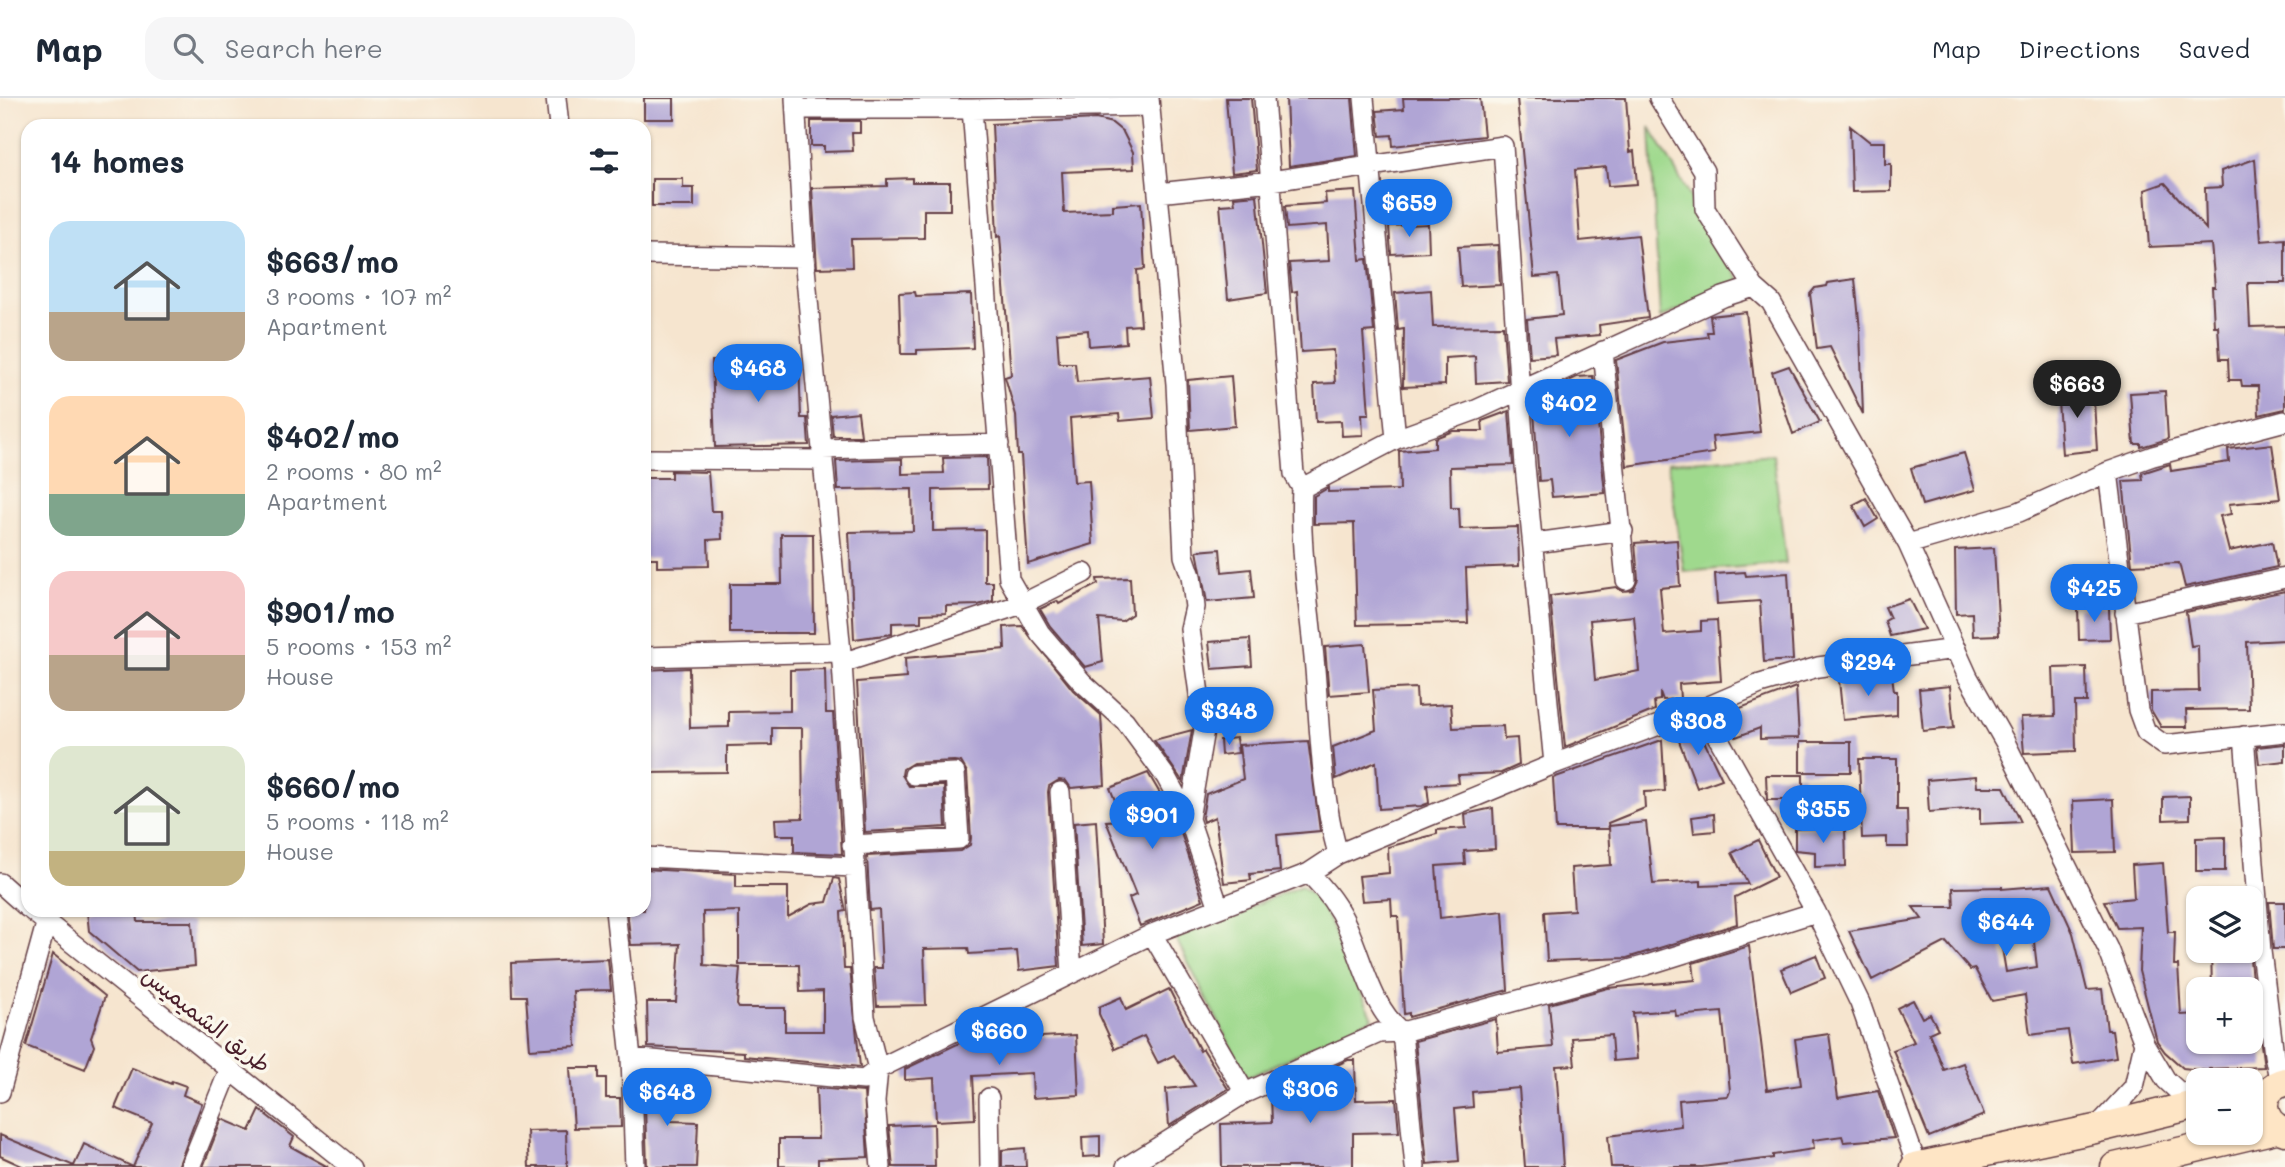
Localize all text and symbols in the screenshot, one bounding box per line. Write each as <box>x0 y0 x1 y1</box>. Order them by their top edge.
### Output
search box <box>145 17 635 80</box>
text: Map <box>35 27 103 70</box>
icon: search <box>169 29 207 67</box>
text: Search here <box>225 31 383 65</box>
text: Map <box>1932 33 1981 64</box>
text: Directions <box>2019 33 2141 64</box>
text: Saved <box>2179 33 2250 64</box>
text: 14 homes <box>49 141 185 181</box>
icon: filters <box>585 142 623 180</box>
pin: $659 <box>1368 180 1450 239</box>
text: $659 <box>1381 187 1437 217</box>
text: $663/mo <box>266 241 398 281</box>
icon: home <box>105 249 189 333</box>
text: 3 rooms · 107 m² <box>266 281 452 311</box>
text: Apartment <box>266 311 388 341</box>
pin: $468 <box>717 344 799 404</box>
text: $468 <box>730 352 786 382</box>
pin: $663 <box>2036 360 2118 420</box>
text: $663 <box>2049 368 2105 398</box>
pin: $402 <box>1528 380 1610 439</box>
text: $402 <box>1541 387 1597 417</box>
text: $402/mo <box>266 416 399 456</box>
icon: home <box>105 424 189 508</box>
text: 2 rooms · 80 m² <box>266 456 442 486</box>
text: Apartment <box>266 486 388 516</box>
pin: $425 <box>2053 564 2135 624</box>
text: $425 <box>2066 572 2122 602</box>
text: $901/mo <box>266 591 395 631</box>
icon: home <box>105 599 189 683</box>
text: 5 rooms · 153 m² <box>266 631 451 661</box>
pin: $294 <box>1827 638 1909 698</box>
text: $294 <box>1840 646 1896 676</box>
text: House <box>266 661 334 691</box>
pin: $348 <box>1188 688 1270 747</box>
text: $348 <box>1201 695 1257 725</box>
pin: $308 <box>1657 698 1739 757</box>
text: $308 <box>1669 705 1727 735</box>
text: $660/mo <box>266 766 400 806</box>
icon: home <box>105 774 189 858</box>
pin: $355 <box>1782 786 1864 845</box>
pin: $901 <box>1111 792 1193 851</box>
text: $355 <box>1796 793 1850 823</box>
text: $901 <box>1125 799 1179 829</box>
text: 5 rooms · 118 m² <box>266 806 449 836</box>
text: House <box>266 836 334 866</box>
map controls <box>2186 886 2263 1145</box>
button: layers <box>2186 886 2263 963</box>
pin: $644 <box>1965 898 2047 958</box>
text: $644 <box>1977 906 2035 936</box>
street label: طريق الشميميس <box>136 959 278 1079</box>
button: + <box>2186 977 2263 1054</box>
pin: $660 <box>958 1007 1040 1067</box>
text: $660 <box>971 1015 1027 1045</box>
pin: $306 <box>1269 1066 1351 1125</box>
pin: $648 <box>626 1068 708 1128</box>
button: − <box>2186 1068 2263 1145</box>
text: $306 <box>1282 1073 1338 1103</box>
text: $648 <box>639 1076 695 1106</box>

